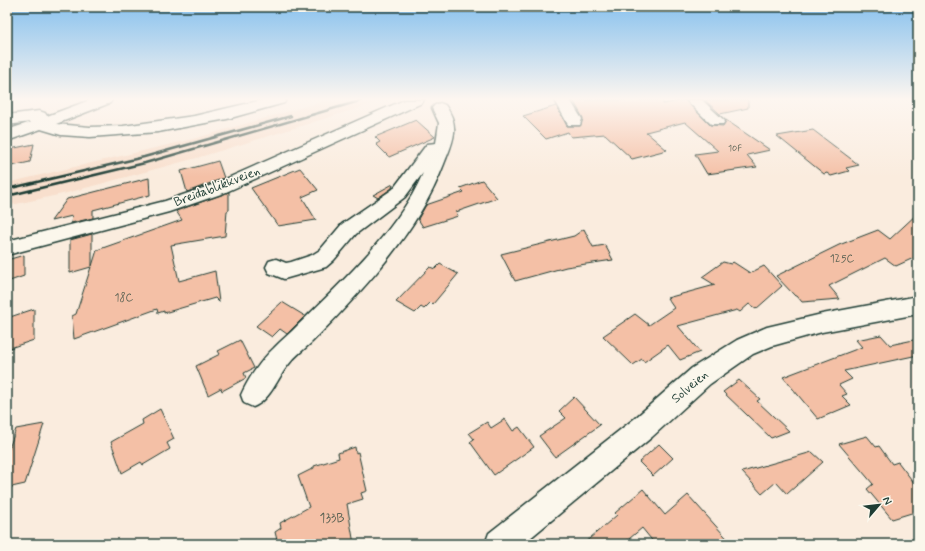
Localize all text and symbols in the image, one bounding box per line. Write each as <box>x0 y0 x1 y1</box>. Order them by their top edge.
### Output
house number: 10F <box>728 143 742 154</box>
street label: Breidablikkveien <box>171 163 263 211</box>
house number: 125C <box>830 252 855 266</box>
house number: 18C <box>115 291 134 305</box>
street label: Solveien <box>668 367 712 407</box>
north arrow <box>859 485 899 525</box>
text: N <box>879 494 895 507</box>
house number: 133B <box>320 510 344 527</box>

